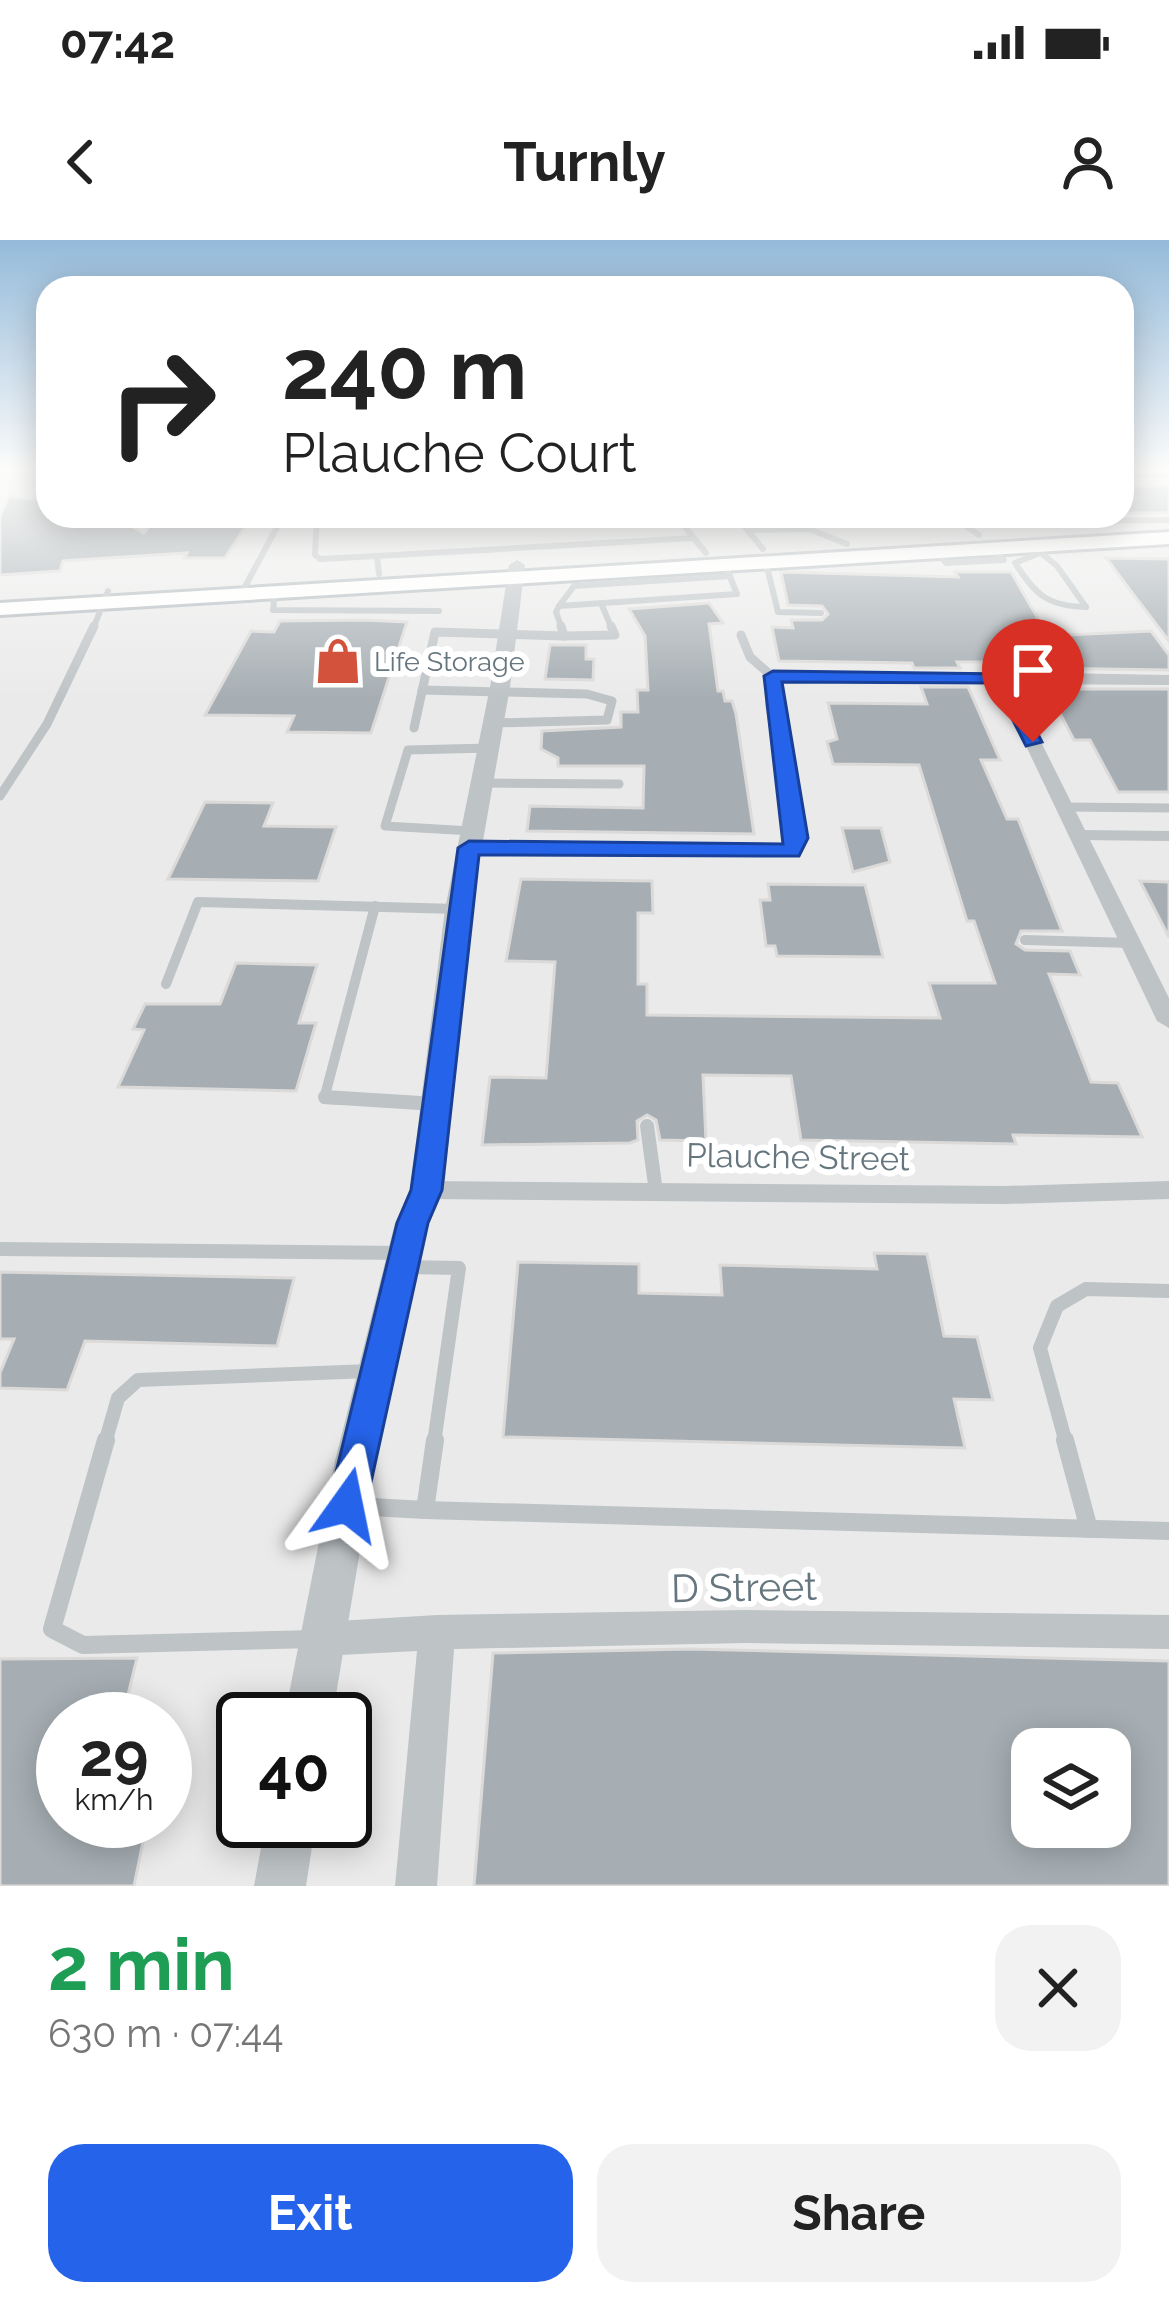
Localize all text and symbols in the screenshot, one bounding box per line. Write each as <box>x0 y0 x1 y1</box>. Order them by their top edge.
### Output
text: 07:42 <box>60 16 175 69</box>
icon: back <box>48 129 114 195</box>
icon: person <box>1055 129 1121 195</box>
text: Turnly <box>503 130 666 194</box>
text: 240 m <box>282 320 527 419</box>
icon: right <box>84 324 240 480</box>
text: Plauche Court <box>282 421 637 485</box>
pin <box>982 619 1084 742</box>
shop icon: Life Storage <box>313 636 363 686</box>
icon: arrive <box>1000 637 1066 703</box>
place label: Life Storage <box>374 646 525 677</box>
street label: Plauche Street <box>686 1136 910 1178</box>
position arrow <box>284 1442 410 1568</box>
street label: D Street <box>671 1563 817 1611</box>
speed limit sign: 40 <box>216 1692 372 1848</box>
text: 29 <box>79 1720 149 1790</box>
map controls <box>1011 1728 1131 1848</box>
button: layers <box>1011 1728 1131 1848</box>
text: km/h <box>74 1782 154 1817</box>
text: 2 min <box>48 1922 235 2007</box>
button: close <box>995 1925 1121 2051</box>
text: 630 m · 07:44 <box>48 2010 284 2056</box>
button: Exit <box>48 2144 573 2282</box>
button: Share <box>597 2144 1121 2282</box>

